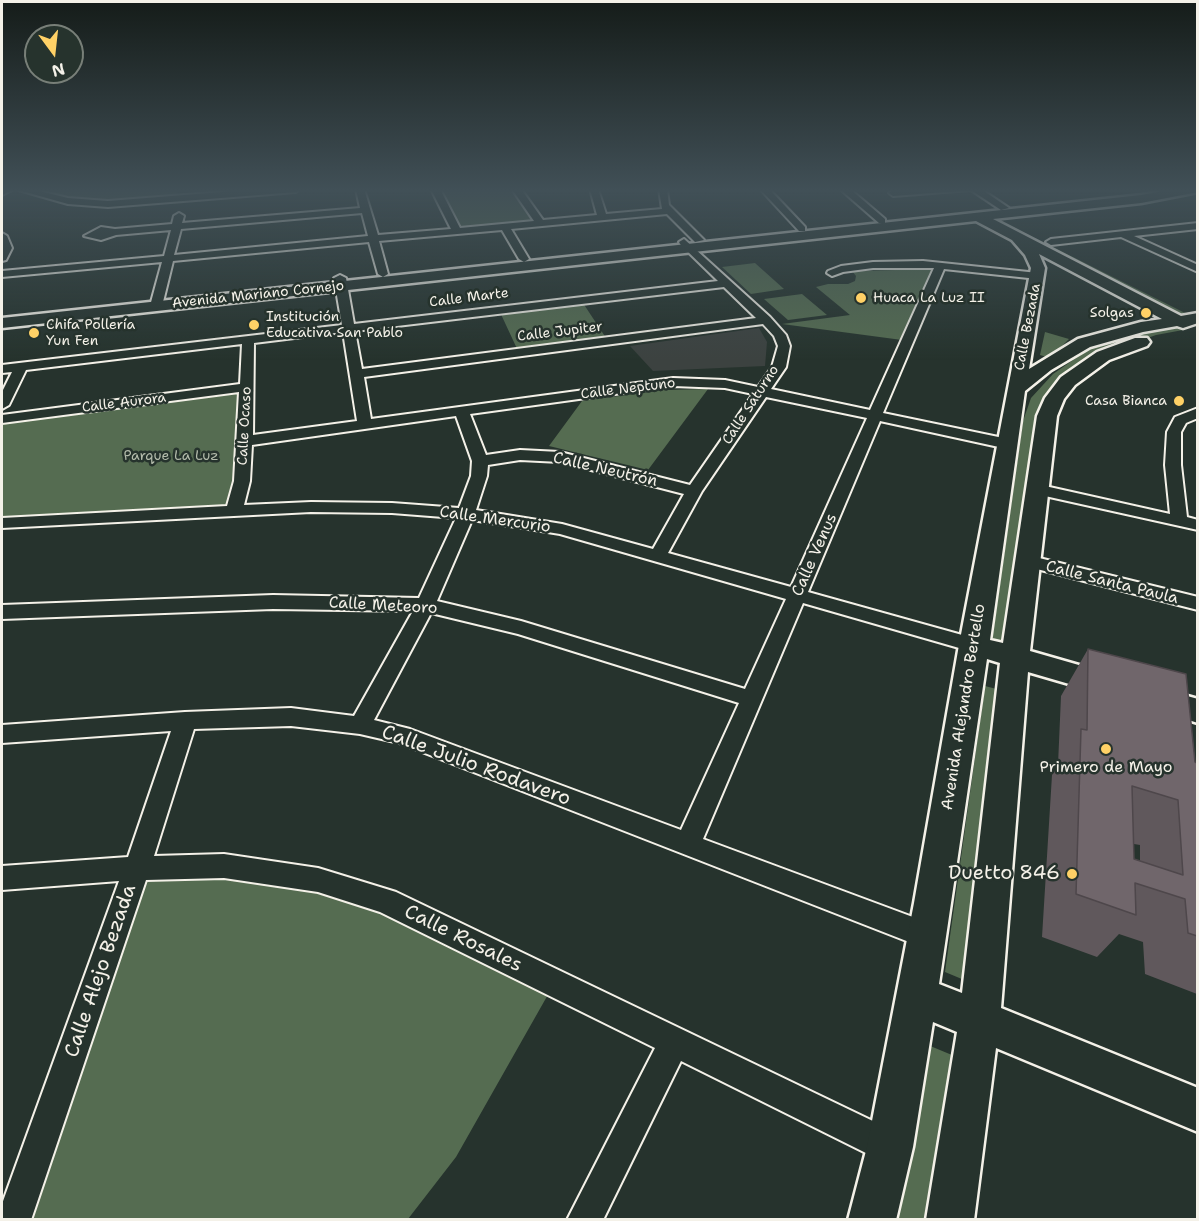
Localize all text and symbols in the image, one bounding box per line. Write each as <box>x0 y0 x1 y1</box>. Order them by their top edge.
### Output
north arrow <box>24 24 84 84</box>
text: N <box>49 58 67 82</box>
street label: Avenida Mariano Cornejo <box>171 278 345 312</box>
street label: Calle Bezada <box>1011 282 1045 372</box>
street label: Calle Marte <box>428 285 510 311</box>
place label: Huaca La Luz II <box>873 290 985 306</box>
marker: Huaca La Luz II <box>854 291 868 305</box>
place label: Solgas <box>1090 305 1134 321</box>
marker: Solgas <box>1139 306 1153 320</box>
place label: Institución Educativa San Pablo <box>266 309 403 342</box>
place label: Chifa Pollería Yun Fen <box>46 317 135 350</box>
marker: Institución Educativa San Pablo <box>247 318 261 332</box>
street label: Calle Jupiter <box>516 318 604 346</box>
marker: Chifa Pollería Yun Fen <box>27 326 41 340</box>
street label: Calle Saturno <box>719 362 783 448</box>
street label: Calle Neptuno <box>580 375 676 403</box>
street label: Calle Ocaso <box>235 386 255 466</box>
street label: Calle Aurora <box>81 389 167 417</box>
place label: Casa Bianca <box>1085 393 1167 409</box>
marker: Casa Bianca <box>1172 394 1186 408</box>
park label: Parque La Luz <box>124 448 218 464</box>
street label: Calle Neutrón <box>551 449 659 491</box>
street label: Calle Mercurio <box>438 503 552 537</box>
street label: Calle Venus <box>788 511 842 599</box>
street label: Calle Santa Paula <box>1044 557 1180 609</box>
street label: Calle Meteoro <box>328 594 438 618</box>
street label: Avenida Alejandro Bertello <box>938 603 990 811</box>
street label: Calle Julio Rodavero <box>378 721 574 811</box>
marker: Primero de Mayo <box>1099 742 1113 756</box>
place label: Primero de Mayo <box>1040 758 1172 778</box>
place label: Duetto 846 <box>948 862 1060 886</box>
marker: Duetto 846 <box>1065 867 1079 881</box>
street label: Calle Alejo Bezada <box>60 881 142 1061</box>
street label: Calle Rosales <box>400 900 526 978</box>

